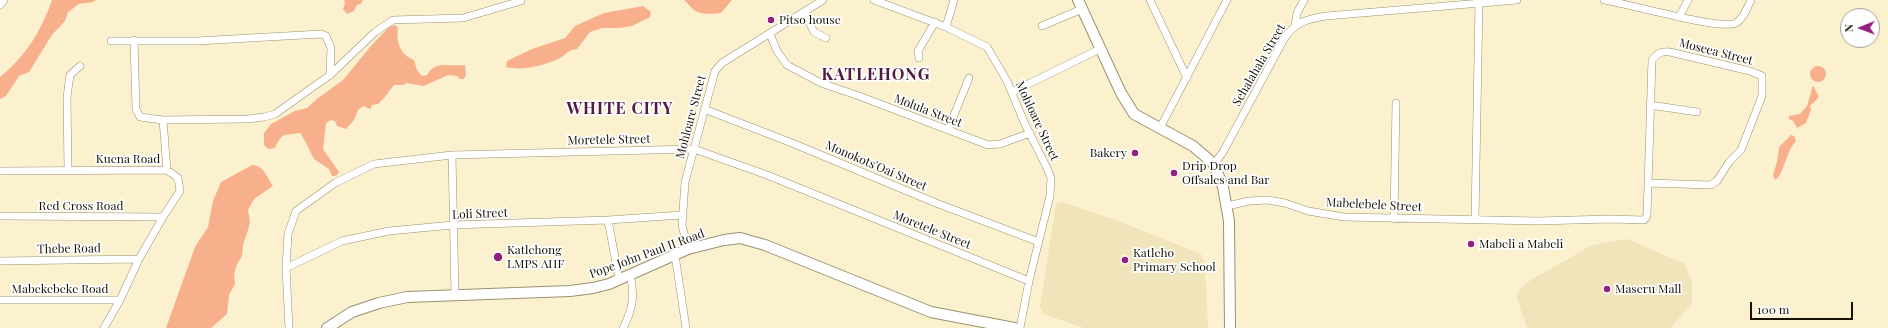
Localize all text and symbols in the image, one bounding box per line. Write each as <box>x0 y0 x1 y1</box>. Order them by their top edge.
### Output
north arrow <box>1840 8 1880 48</box>
place label: Pitso house <box>779 13 841 27</box>
marker: Pitso house <box>766 15 776 25</box>
street label: Sehalahala Street <box>1230 21 1288 109</box>
text: N <box>1841 24 1856 32</box>
street label: Moseea Street <box>1678 36 1754 68</box>
district label: KATLEHONG <box>821 65 931 85</box>
street label: Mohloare Street <box>673 74 709 160</box>
street label: Mohloare Street <box>1012 79 1062 163</box>
street label: Molula Street <box>892 91 964 131</box>
district label: WHITE CITY <box>567 99 673 119</box>
street label: Moretele Street <box>567 132 651 148</box>
street label: Monokots'Oai Street <box>823 138 929 194</box>
place label: Bakery <box>1090 146 1127 160</box>
marker: Bakery <box>1130 148 1140 158</box>
street label: Kuena Road <box>96 152 160 166</box>
place label: Drip Drop Offsales and Bar <box>1182 159 1270 187</box>
marker: Drip Drop Offsales and Bar <box>1169 168 1179 178</box>
street label: Mabelebele Street <box>1326 195 1422 215</box>
street label: Red Cross Road <box>39 199 123 213</box>
street label: Loli Street <box>452 206 508 222</box>
street label: Moretele Street <box>891 208 973 252</box>
street label: Pope John Paul II Road <box>587 226 707 282</box>
place label: Mabeli a Mabeli <box>1479 237 1563 251</box>
marker: Mabeli a Mabeli <box>1466 239 1476 249</box>
street label: Thebe Road <box>37 241 101 257</box>
place label: Katlehong LMPS AHF <box>507 243 564 271</box>
place label: Katleho Primary School <box>1133 246 1216 274</box>
marker: Katlehong LMPS AHF <box>492 251 504 263</box>
marker: Katleho Primary School <box>1120 255 1130 265</box>
street label: Mabekebeke Road <box>12 282 108 296</box>
place label: Maseru Mall <box>1615 282 1681 296</box>
marker: Maseru Mall <box>1602 284 1612 294</box>
scale bar <box>1752 294 1855 320</box>
text: 100 m <box>1757 301 1789 317</box>

